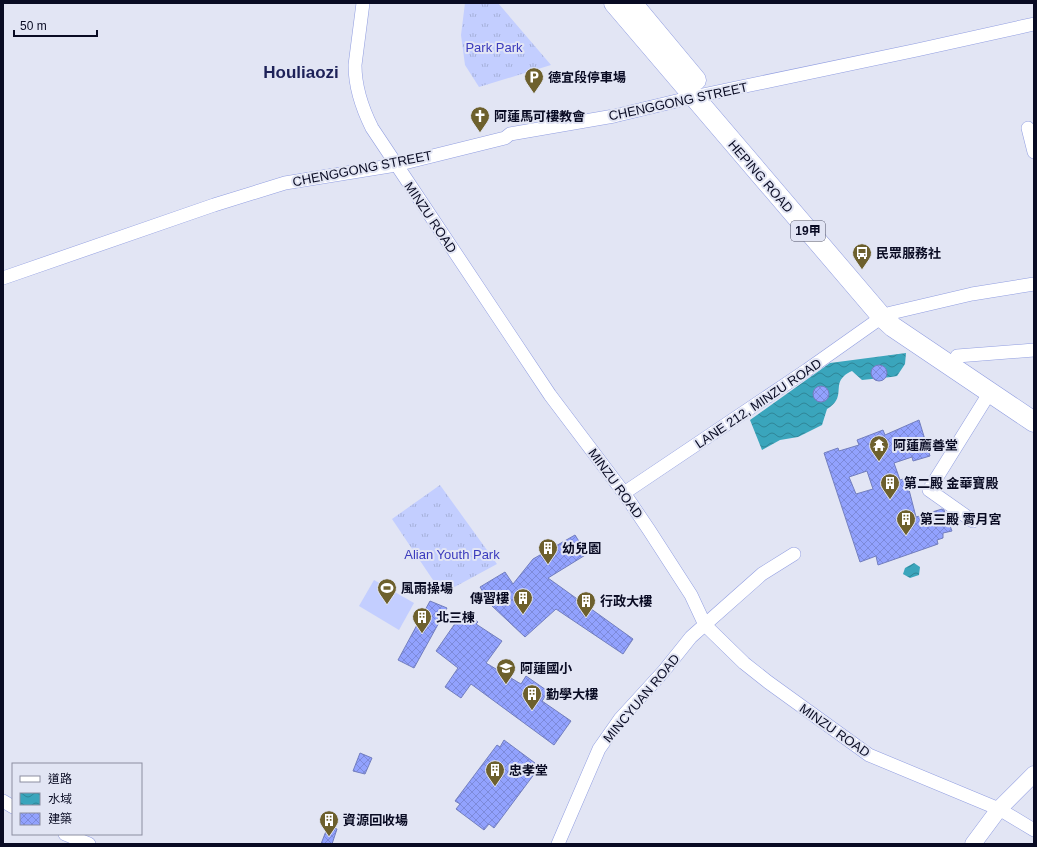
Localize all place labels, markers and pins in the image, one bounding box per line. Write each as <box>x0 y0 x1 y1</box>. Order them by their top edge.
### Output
parking icon: 德宜段停車場 <box>523 66 545 94</box>
place label: 德宜段停車場 <box>548 70 626 85</box>
church icon: 阿蓮馬可樓教會 <box>469 105 491 133</box>
place label: 阿蓮馬可樓教會 <box>494 109 586 124</box>
bus stop icon: 民眾服務社 <box>851 242 873 270</box>
place label: 民眾服務社 <box>876 246 941 261</box>
temple icon: 阿蓮薦善堂 <box>868 434 890 462</box>
place label: 阿蓮薦善堂 <box>893 438 958 453</box>
building icon: 第二殿 金華寶殿 <box>879 472 901 500</box>
place label: 第二殿 金華寶殿 <box>904 476 999 491</box>
building icon: 第三殿 霄月宮 <box>895 508 917 536</box>
place label: 第三殿 霄月宮 <box>920 512 1002 527</box>
building icon: 幼兒園 <box>537 537 559 565</box>
place label: 幼兒園 <box>562 541 601 556</box>
sports icon: 風雨操場 <box>376 577 398 605</box>
place label: 風雨操場 <box>401 581 453 596</box>
building icon: 傳習樓 <box>512 587 534 615</box>
building icon: 行政大樓 <box>575 590 597 618</box>
place label: 傳習樓 <box>470 591 509 606</box>
place label: 行政大樓 <box>600 594 652 609</box>
building icon: 北三棟 <box>411 606 433 634</box>
place label: 北三棟 <box>436 610 475 625</box>
school or university icon: 阿蓮國小 <box>495 657 517 685</box>
place label: 阿蓮國小 <box>520 661 573 676</box>
building icon: 勤學大樓 <box>521 683 543 711</box>
place label: 勤學大樓 <box>546 687 598 702</box>
building icon: 忠孝堂 <box>484 759 506 787</box>
place label: 忠孝堂 <box>509 763 548 778</box>
building icon: 資源回收場 <box>318 809 340 837</box>
place label: 資源回收場 <box>343 813 408 828</box>

